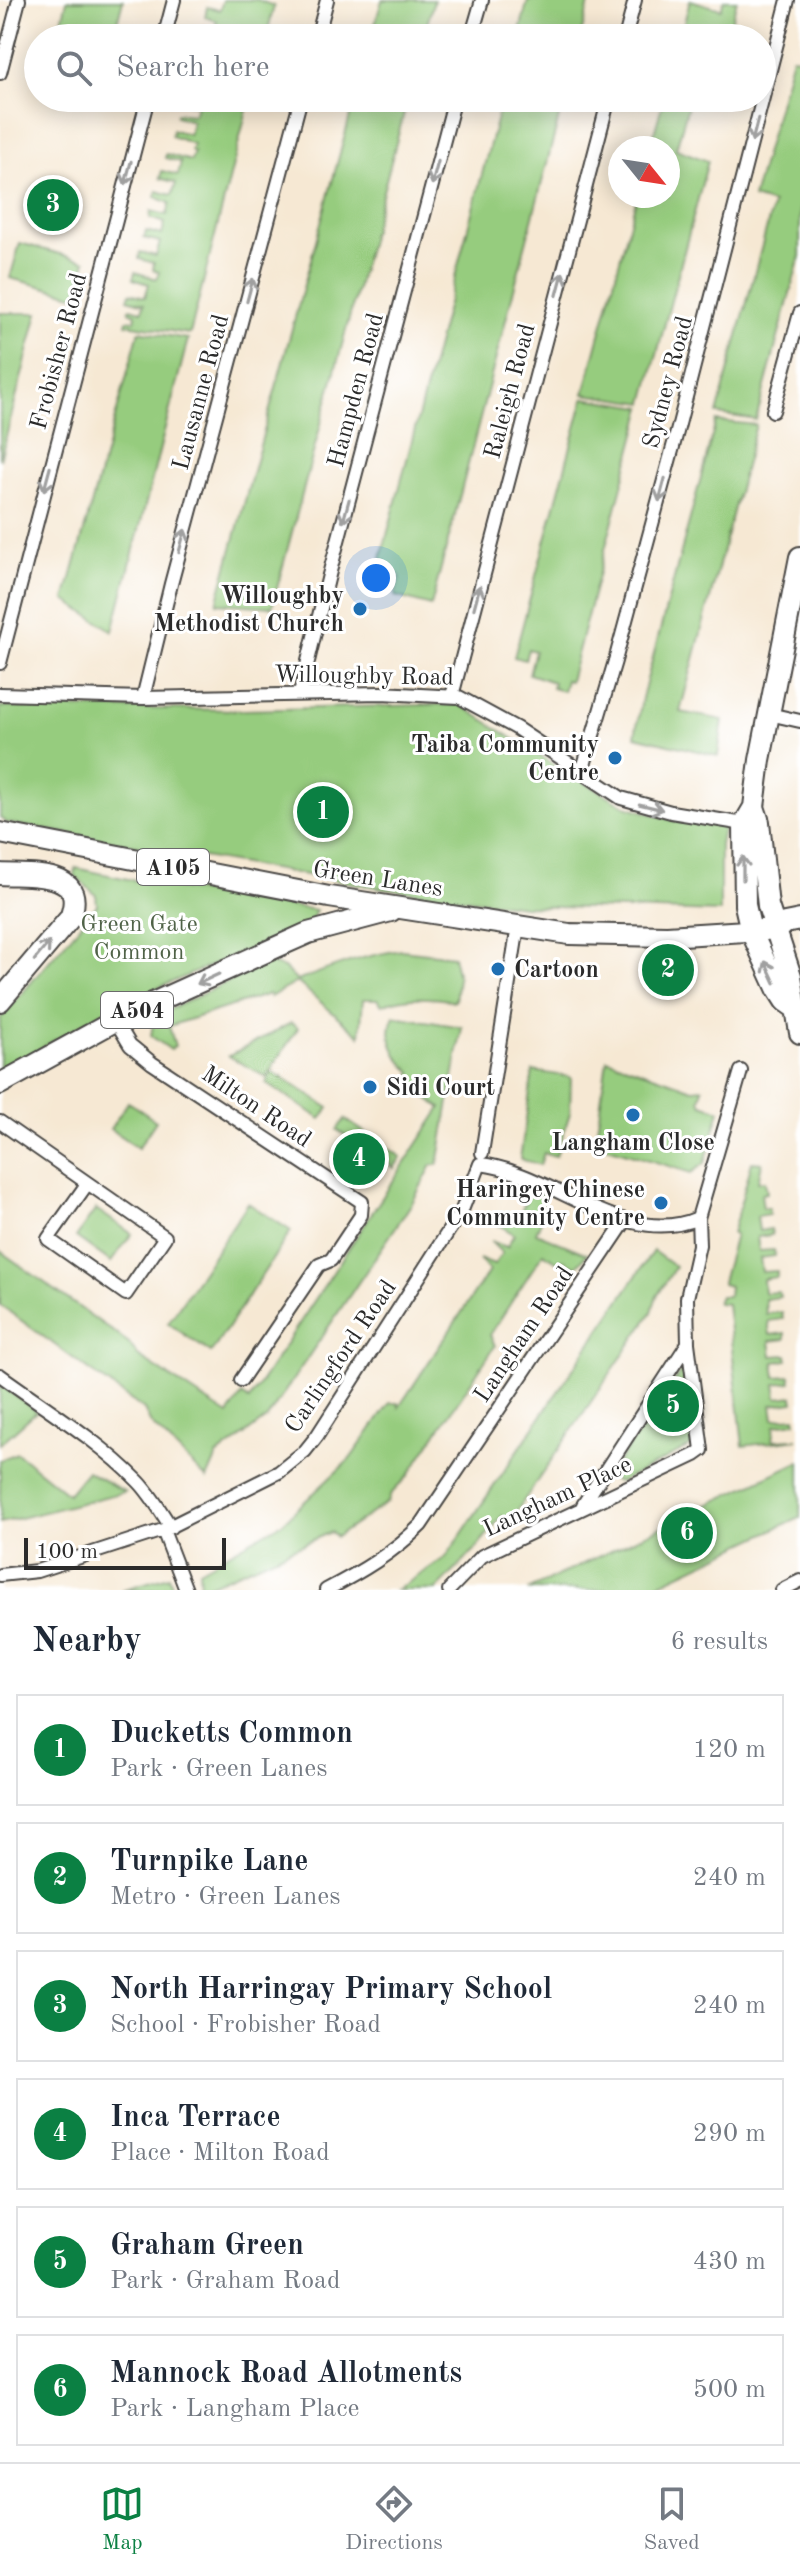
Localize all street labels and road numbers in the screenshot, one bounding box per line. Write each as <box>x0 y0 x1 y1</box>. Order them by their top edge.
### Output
street label: Frobisher Road <box>27 271 92 433</box>
street label: Hampden Road <box>325 311 389 470</box>
street label: Lausanne Road <box>170 312 234 473</box>
street label: Sydney Road <box>640 314 698 451</box>
street label: Raleigh Road <box>481 321 541 462</box>
street label: Willoughby Road <box>274 663 454 691</box>
road number: A105 <box>137 849 209 885</box>
street label: Green Lanes <box>311 858 444 902</box>
road number: A504 <box>101 992 173 1028</box>
street label: Milton Road <box>197 1062 315 1153</box>
street label: Langham Road <box>471 1263 579 1407</box>
street label: Carlingford Road <box>282 1276 402 1438</box>
street label: Langham Place <box>480 1453 636 1543</box>

